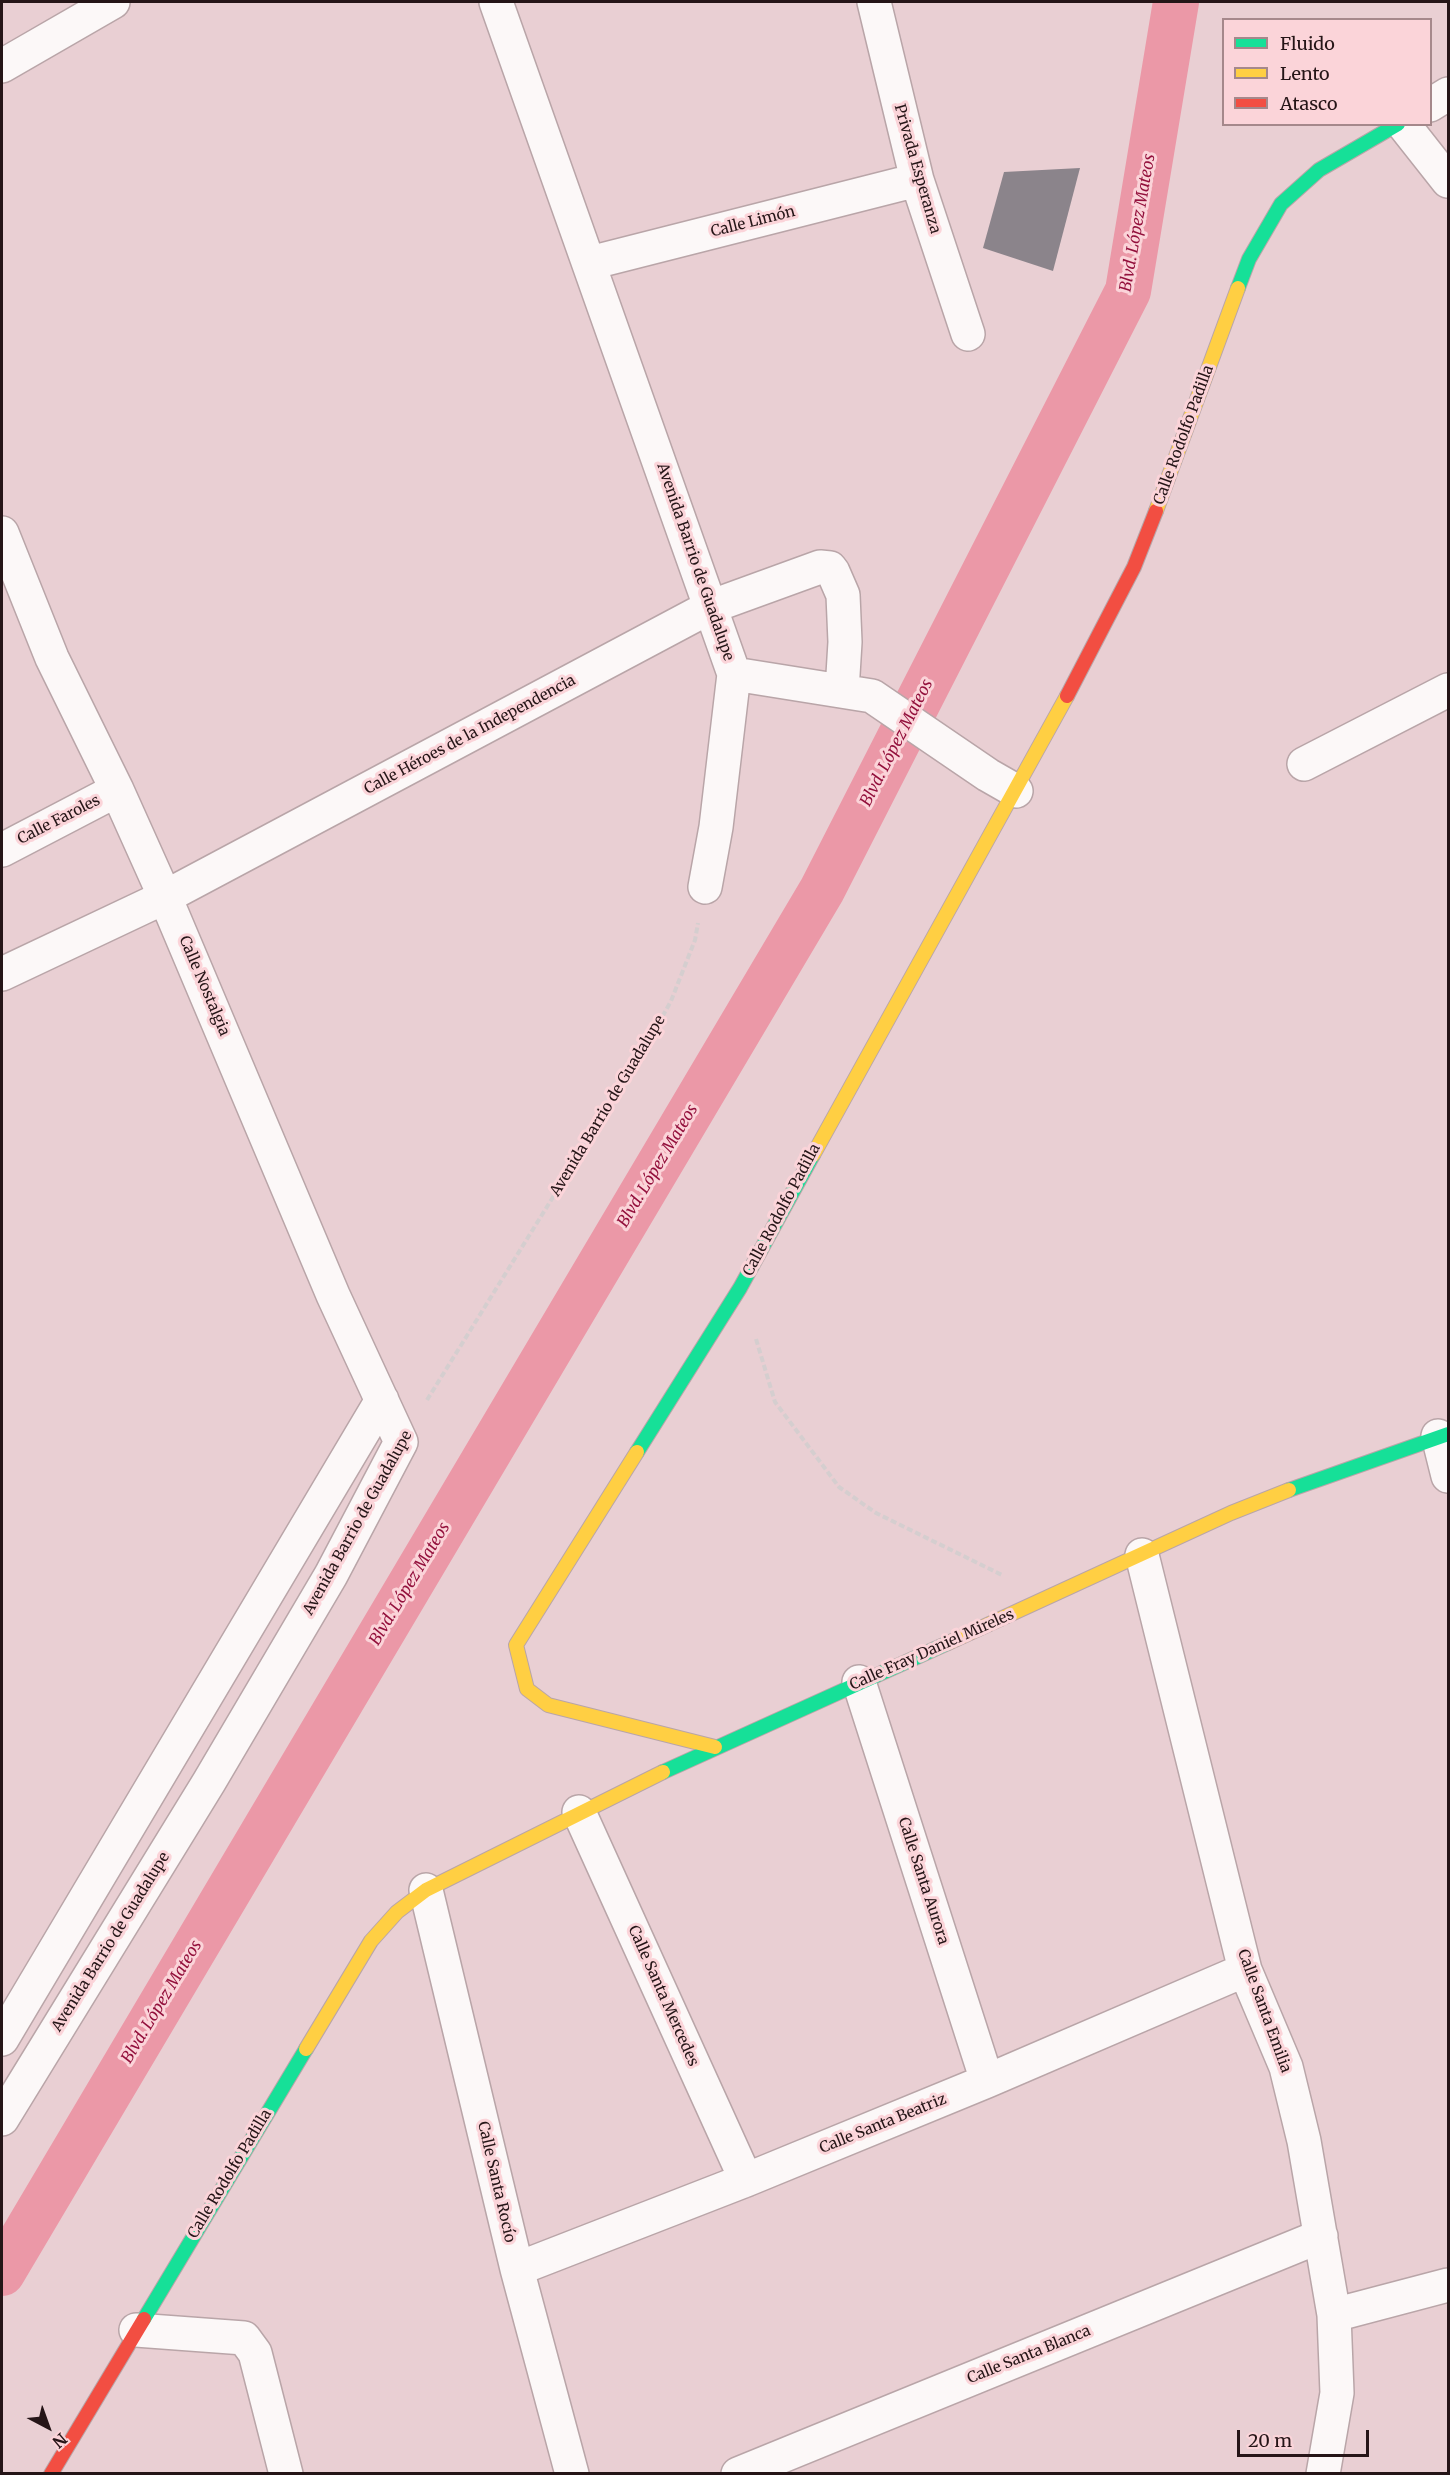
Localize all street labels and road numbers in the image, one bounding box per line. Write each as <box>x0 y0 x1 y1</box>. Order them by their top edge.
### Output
street label: Privada Esperanza <box>890 102 944 236</box>
street label: Calle Limón <box>709 203 797 241</box>
street label: Calle Rodolfo Padilla <box>1150 363 1218 507</box>
street label: Avenida Barrio de Guadalupe <box>653 461 737 663</box>
street label: Calle Héroes de la Independencia <box>361 672 579 798</box>
street label: Calle Faroles <box>15 792 103 848</box>
street label: Calle Nostalgia <box>175 933 233 1039</box>
street label: Avenida Barrio de Guadalupe <box>547 1012 669 1200</box>
street label: Calle Rodolfo Padilla <box>740 1141 824 1279</box>
street label: Avenida Barrio de Guadalupe <box>300 1428 416 1618</box>
street label: Calle Fray Daniel Mireles <box>847 1606 1017 1694</box>
street label: Calle Santa Aurora <box>894 1815 952 1947</box>
street label: Avenida Barrio de Guadalupe <box>48 1849 174 2035</box>
street label: Calle Santa Mercedes <box>624 1923 702 2069</box>
street label: Calle Santa Emilia <box>1233 1947 1295 2075</box>
street label: Calle Santa Beatriz <box>817 2090 949 2158</box>
street label: Calle Rodolfo Padilla <box>184 2106 276 2242</box>
street label: Calle Santa Rocío <box>473 2120 519 2244</box>
street label: Calle Santa Blanca <box>965 2322 1093 2388</box>

